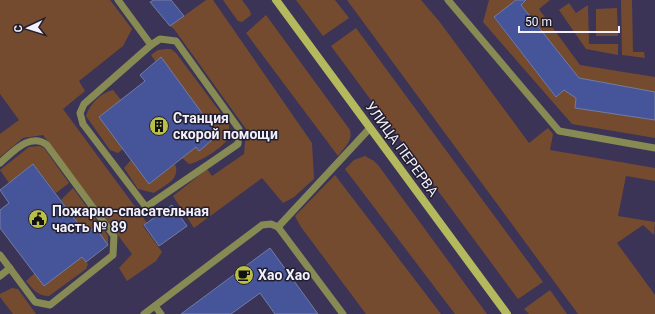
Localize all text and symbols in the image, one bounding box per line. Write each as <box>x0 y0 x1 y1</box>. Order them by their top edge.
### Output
north arrow <box>8 8 48 48</box>
scale bar <box>519 8 619 34</box>
text: 50 m <box>525 15 552 29</box>
text: С <box>12 25 25 33</box>
street label: УЛИЦА ПЕРЕРВА <box>362 99 442 199</box>
place label: Станция скорой помощи <box>173 110 278 142</box>
building icon: Станция скорой помощи <box>148 115 170 137</box>
place label: Пожарно-спасательная часть № 89 <box>52 203 209 235</box>
public building icon: Пожарно-спасательная часть № 89 <box>27 208 49 230</box>
cafe icon: Хао Хао <box>233 264 255 286</box>
place label: Хао Хао <box>258 267 310 283</box>

